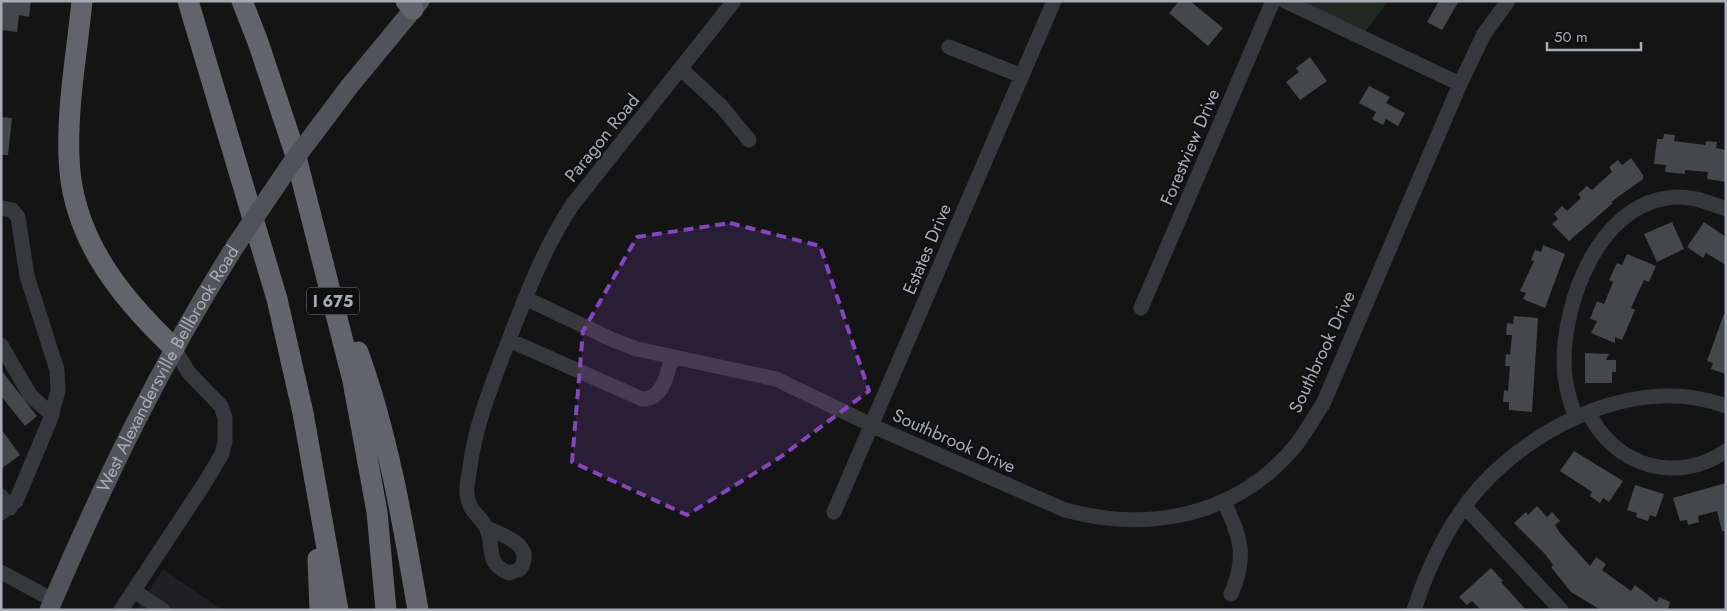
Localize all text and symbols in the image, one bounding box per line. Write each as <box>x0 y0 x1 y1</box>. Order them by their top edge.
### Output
scale bar <box>1547 20 1641 52</box>
text: 50 m <box>1554 26 1588 48</box>
street label: Forestview Drive <box>1154 85 1226 209</box>
street label: Paragon Road <box>558 88 646 188</box>
street label: Estates Drive <box>896 200 958 298</box>
street label: West Alexandersville Bellbrook Road <box>90 240 245 497</box>
street label: Southbrook Drive <box>1282 287 1362 417</box>
road number: I 675 <box>307 288 359 314</box>
street label: Southbrook Drive <box>888 402 1020 480</box>

